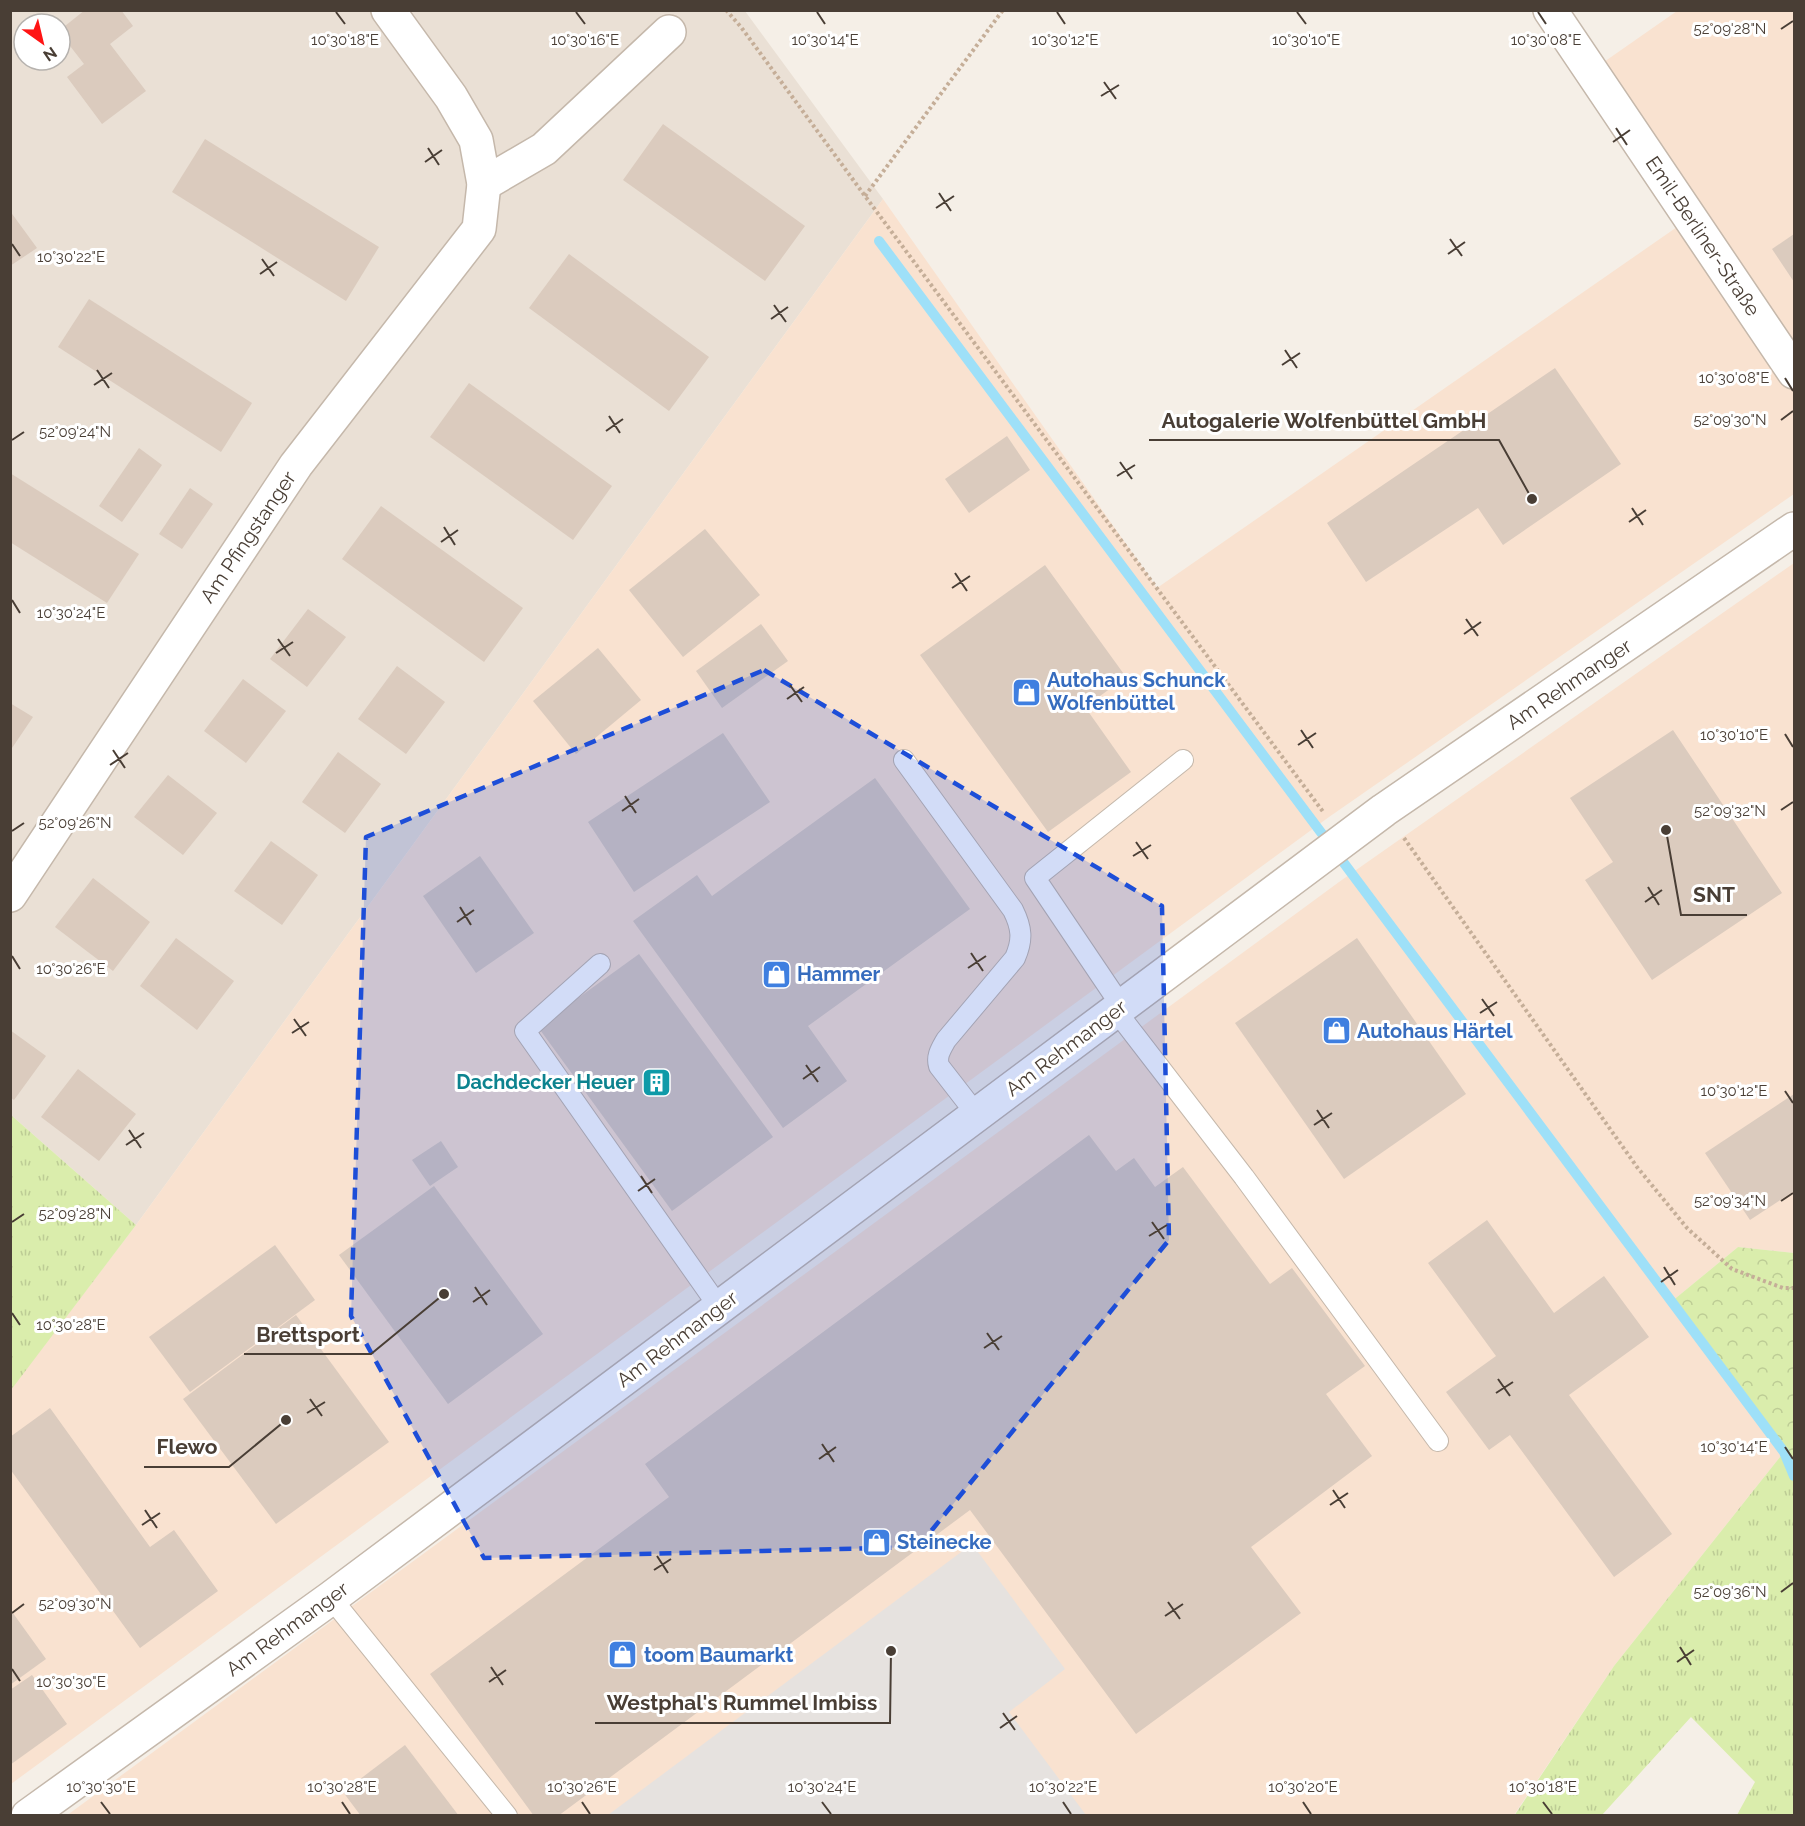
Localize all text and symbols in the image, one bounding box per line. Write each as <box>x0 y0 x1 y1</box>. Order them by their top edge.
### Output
north arrow <box>12 12 72 72</box>
text: 52°09'28"N <box>1694 20 1766 38</box>
text: 10°30'18"E <box>311 31 379 49</box>
text: 10°30'16"E <box>551 31 619 49</box>
text: 10°30'14"E <box>791 31 859 49</box>
text: 10°30'12"E <box>1032 31 1098 49</box>
text: 10°30'10"E <box>1272 31 1340 49</box>
text: 10°30'08"E <box>1511 31 1581 49</box>
text: N <box>40 43 60 65</box>
street label: Emil-Berliner-Straße <box>1641 152 1766 321</box>
text: 10°30'22"E <box>37 248 105 266</box>
text: 10°30'08"E <box>1699 369 1769 387</box>
callout: Autogalerie Wolfenbüttel GmbH <box>1149 401 1499 440</box>
text: Autogalerie Wolfenbüttel GmbH <box>1162 408 1486 433</box>
text: 52°09'30"N <box>1693 411 1767 429</box>
text: 52°09'24"N <box>39 423 111 441</box>
street label: Am Pfingstanger <box>195 467 301 607</box>
text: 10°30'24"E <box>37 604 105 622</box>
street label: Am Rehmanger <box>1502 633 1636 735</box>
place label: Autohaus Schunck Wolfenbüttel <box>1047 668 1226 715</box>
shop icon: Autohaus Schunck Wolfenbüttel <box>1010 676 1042 708</box>
text: 10°30'10"E <box>1700 726 1768 744</box>
text: 52°09'32"N <box>1694 802 1766 820</box>
text: 52°09'26"N <box>39 814 111 832</box>
callout: SNT <box>1681 876 1747 915</box>
text: SNT <box>1693 882 1735 907</box>
shop icon: Hammer <box>760 958 792 990</box>
text: 10°30'26"E <box>36 960 106 978</box>
place label: Hammer <box>797 962 880 986</box>
street label: Am Rehmanger <box>1001 995 1131 1101</box>
shop icon: Autohaus Härtel <box>1320 1015 1352 1047</box>
place label: Autohaus Härtel <box>1357 1019 1513 1043</box>
building icon: Dachdecker Heuer <box>640 1066 672 1098</box>
place label: Dachdecker Heuer <box>456 1070 635 1094</box>
text: 10°30'12"E <box>1701 1082 1767 1100</box>
text: 52°09'34"N <box>1694 1192 1766 1210</box>
text: 52°09'28"N <box>39 1205 111 1223</box>
street label: Am Rehmanger <box>612 1286 742 1392</box>
callout: Brettsport <box>244 1315 371 1354</box>
text: 10°30'28"E <box>36 1316 106 1334</box>
text: Brettsport <box>256 1322 360 1347</box>
callout: Flewo <box>144 1428 229 1467</box>
text: Flewo <box>157 1434 218 1459</box>
text: 10°30'14"E <box>1700 1438 1768 1456</box>
shop icon: Steinecke <box>860 1526 892 1558</box>
place label: Steinecke <box>897 1530 992 1554</box>
street label: Am Rehmanger <box>221 1577 353 1681</box>
text: 52°09'36"N <box>1693 1583 1767 1601</box>
text: 52°09'30"N <box>38 1595 112 1613</box>
shop icon: toom Baumarkt <box>607 1639 639 1671</box>
place label: toom Baumarkt <box>644 1643 794 1667</box>
text: 10°30'30"E <box>36 1673 106 1691</box>
callout: Westphal's Rummel Imbiss <box>595 1684 890 1723</box>
text: Westphal's Rummel Imbiss <box>607 1690 877 1715</box>
text: 10°30'30"E <box>66 1778 136 1796</box>
text: 10°30'28"E <box>307 1778 377 1796</box>
text: 10°30'26"E <box>547 1778 617 1796</box>
text: 10°30'24"E <box>788 1778 856 1796</box>
text: 10°30'22"E <box>1029 1778 1097 1796</box>
text: 10°30'20"E <box>1268 1778 1338 1796</box>
text: 10°30'18"E <box>1509 1778 1577 1796</box>

